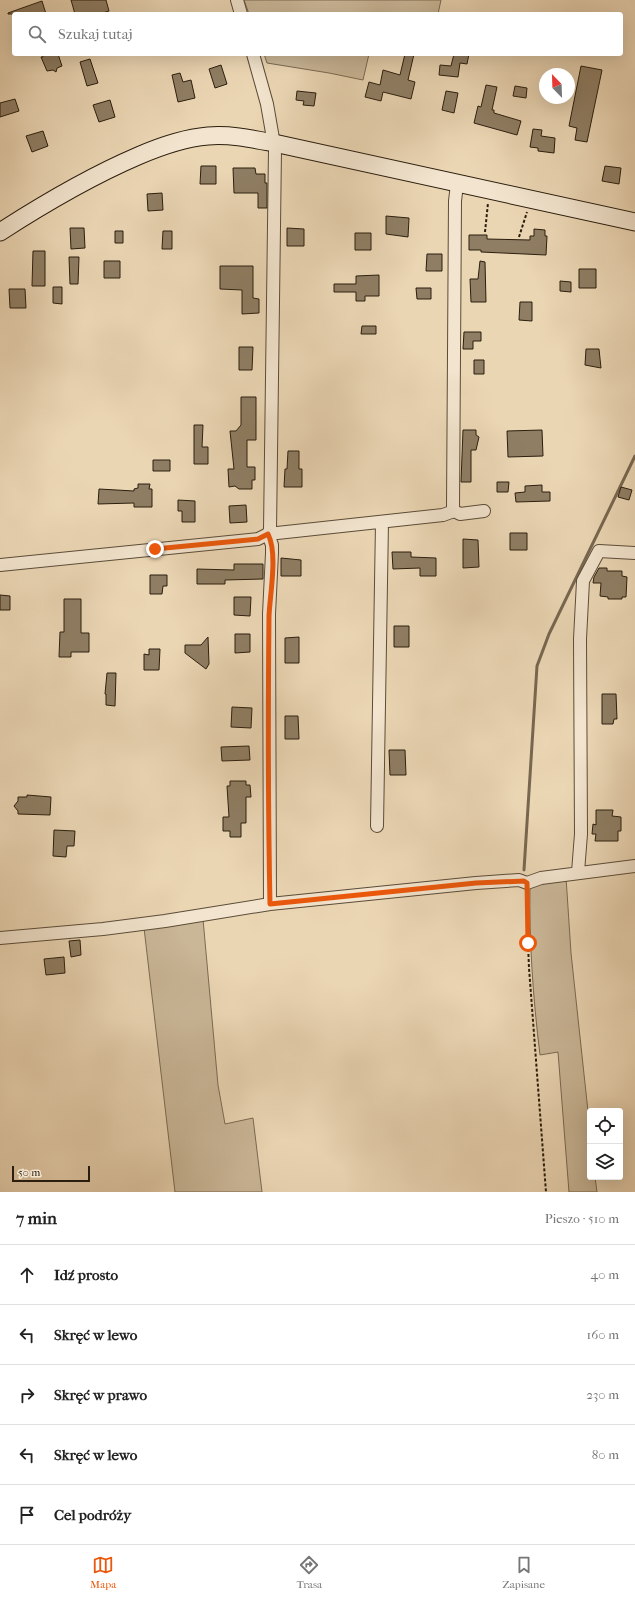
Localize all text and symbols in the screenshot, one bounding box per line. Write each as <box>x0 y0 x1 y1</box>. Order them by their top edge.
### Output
search box <box>12 12 623 56</box>
icon: search <box>26 23 48 45</box>
text: Szukaj tutaj <box>58 25 132 43</box>
north arrow <box>539 68 575 104</box>
route end <box>146 540 164 558</box>
route start <box>519 934 537 952</box>
map controls <box>587 1108 623 1180</box>
button: locate <box>587 1108 623 1144</box>
button: layers <box>587 1144 623 1180</box>
scale bar <box>12 1164 90 1183</box>
text: 50 m <box>18 1166 40 1179</box>
text: 7 min <box>16 1208 57 1228</box>
text: Pieszo · 510 m <box>545 1211 619 1226</box>
icon: ahead <box>16 1264 38 1286</box>
text: Idź prosto <box>54 1266 118 1284</box>
text: 40 m <box>591 1267 619 1282</box>
icon: left <box>16 1324 38 1346</box>
text: Skręć w lewo <box>54 1326 137 1344</box>
text: 160 m <box>587 1327 619 1342</box>
icon: right <box>16 1384 38 1406</box>
text: Skręć w prawo <box>54 1386 147 1404</box>
text: 230 m <box>586 1387 619 1402</box>
icon: left <box>16 1444 38 1466</box>
text: Skręć w lewo <box>54 1446 137 1464</box>
text: 80 m <box>592 1447 619 1462</box>
icon: arrive <box>16 1504 38 1526</box>
text: Cel podróży <box>54 1506 131 1524</box>
tab: Mapa <box>90 1554 116 1591</box>
tab: Trasa <box>297 1554 322 1591</box>
tab: Zapisane <box>502 1554 545 1591</box>

